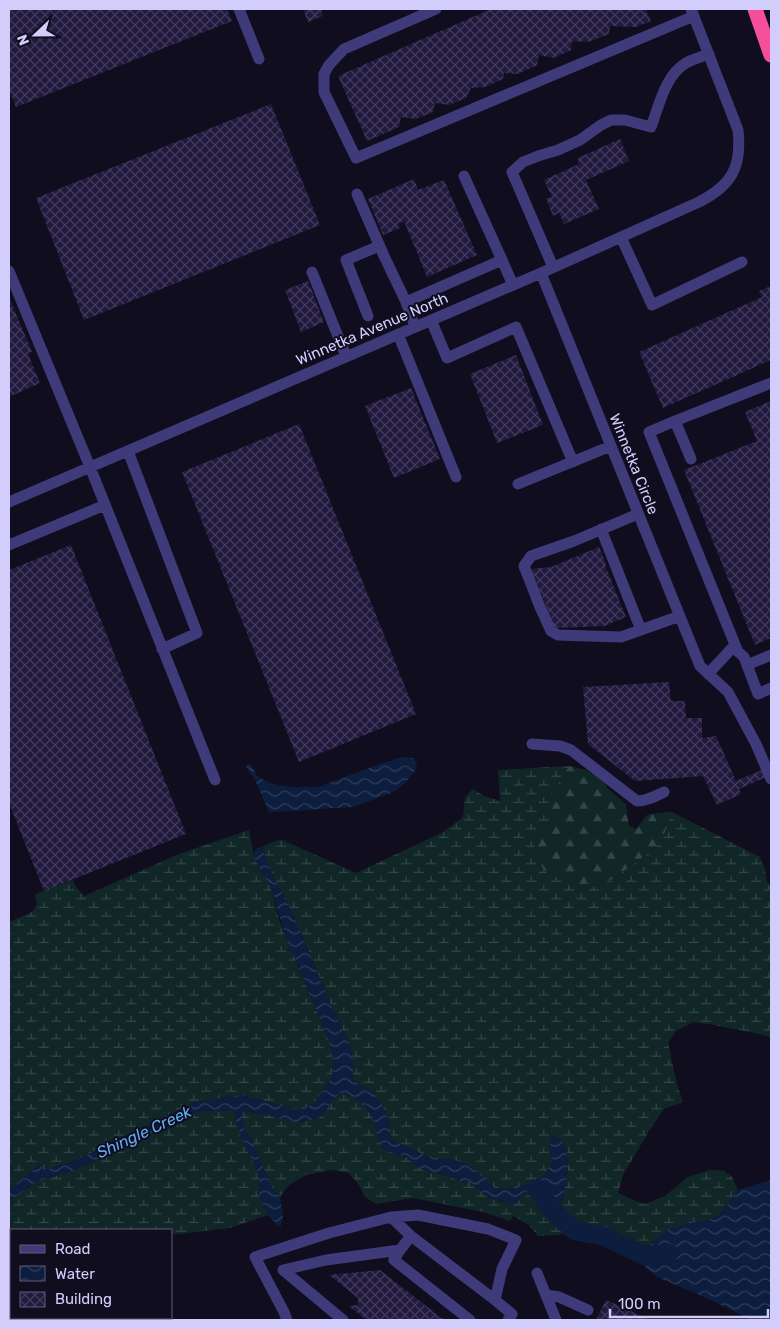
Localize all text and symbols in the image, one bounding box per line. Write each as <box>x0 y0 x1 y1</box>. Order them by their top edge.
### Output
north arrow <box>10 10 60 60</box>
text: N <box>14 32 33 48</box>
street label: Winnetka Avenue North <box>293 289 451 369</box>
street label: Winnetka Circle <box>606 411 662 517</box>
water label: Shingle Creek <box>94 1101 195 1162</box>
legend <box>10 1229 172 1319</box>
text: Road <box>55 1240 91 1258</box>
text: Water <box>55 1265 95 1283</box>
scale bar <box>610 1286 768 1318</box>
text: Building <box>55 1290 112 1308</box>
text: 100 m <box>618 1295 660 1313</box>

